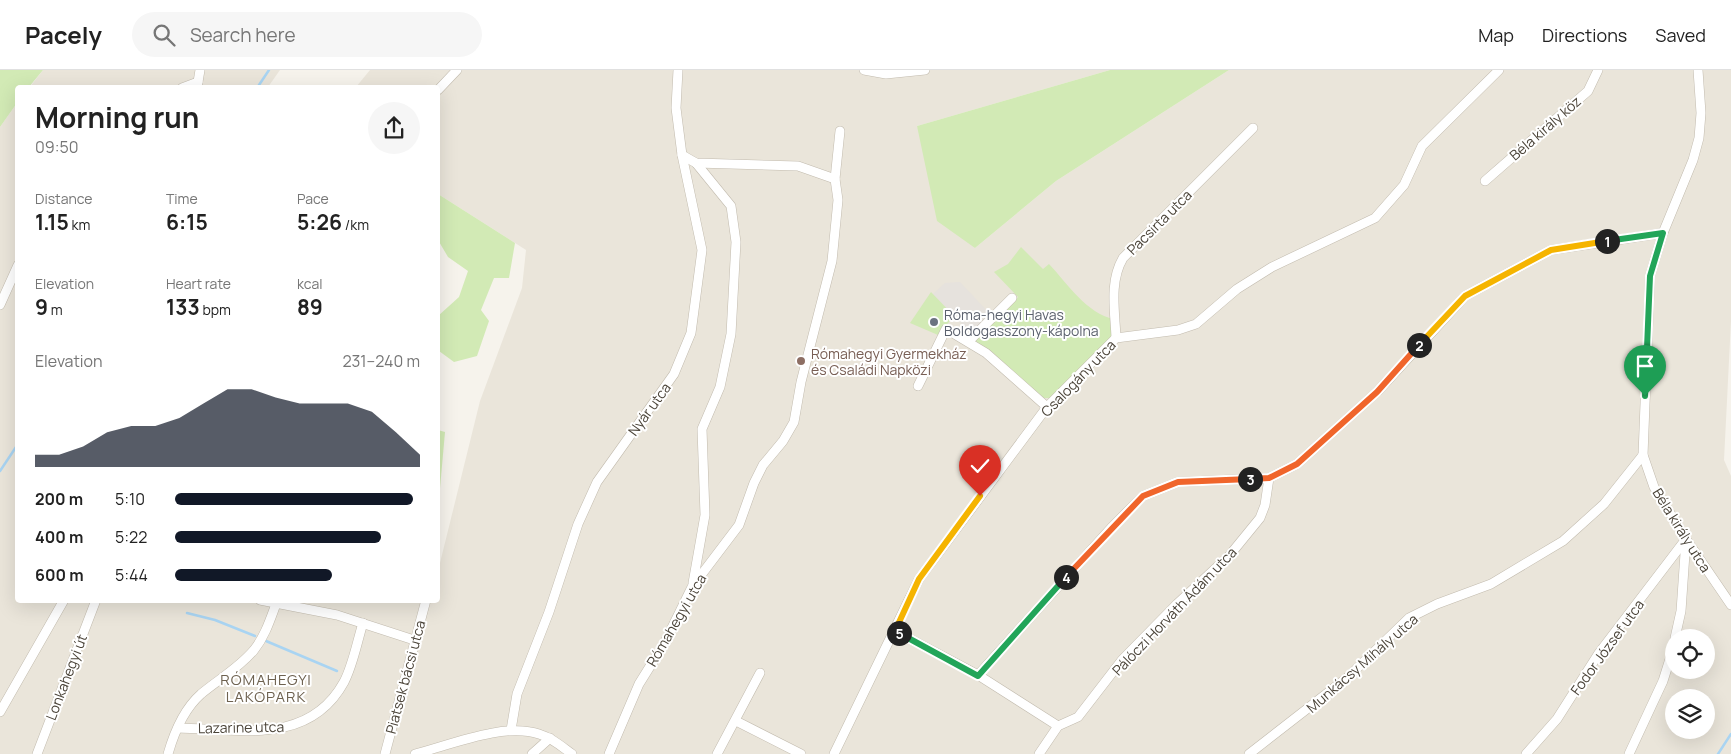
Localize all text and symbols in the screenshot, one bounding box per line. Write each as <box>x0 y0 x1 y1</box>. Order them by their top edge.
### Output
search box <box>132 12 482 57</box>
text: Pacely <box>25 18 102 51</box>
icon: search <box>150 21 178 49</box>
text: Search here <box>190 22 296 48</box>
text: Map <box>1478 23 1514 47</box>
text: Directions <box>1542 23 1627 47</box>
text: Saved <box>1655 23 1706 47</box>
street label: Béla király köz <box>1505 92 1585 164</box>
text: Morning run <box>35 98 199 136</box>
button: share <box>368 102 420 154</box>
text: 09:50 <box>35 136 78 158</box>
street label: Pacsirta utca <box>1122 185 1196 259</box>
text: Distance <box>35 189 92 208</box>
text: Time <box>166 189 198 208</box>
text: Pace <box>297 189 329 208</box>
text: 1.15 <box>35 208 69 236</box>
text: 6:15 <box>166 208 208 236</box>
text: 5:26 <box>297 208 342 236</box>
text: km <box>69 215 90 234</box>
text: /km <box>342 215 369 234</box>
pin: 1 <box>1594 228 1620 254</box>
text: 1 <box>1604 232 1611 251</box>
text: Elevation <box>35 274 94 293</box>
text: Heart rate <box>166 274 231 293</box>
text: kcal <box>297 274 323 293</box>
text: 9 <box>35 293 48 321</box>
text: 133 <box>166 293 200 321</box>
text: 89 <box>297 293 323 321</box>
text: m <box>48 300 63 319</box>
text: bpm <box>200 300 231 319</box>
place label: Róma-hegyi Havas Boldogasszony-kápolna <box>944 305 1099 340</box>
marker: Róma-hegyi Havas Boldogasszony-kápolna <box>928 316 940 328</box>
pin: 2 <box>1406 332 1432 358</box>
street label: Csalogány utca <box>1036 335 1120 421</box>
text: 2 <box>1415 336 1424 355</box>
place label: Rómahegyi Gyermekház és Családi Napközi <box>811 344 967 379</box>
pin <box>1624 345 1666 396</box>
text: Elevation <box>35 350 103 372</box>
text: 231–240 m <box>342 350 420 372</box>
icon: arrive <box>1631 352 1659 380</box>
marker: Rómahegyi Gyermekház és Családi Napközi <box>795 355 807 367</box>
street label: Nyár utca <box>623 379 675 439</box>
pin <box>959 445 1001 496</box>
icon: check <box>966 452 994 480</box>
pin: 3 <box>1238 466 1262 492</box>
text: 3 <box>1246 470 1255 489</box>
street label: Béla király utca <box>1649 484 1715 576</box>
text: 200 m <box>35 488 83 510</box>
text: 5:10 <box>115 488 145 510</box>
text: 400 m <box>35 526 83 548</box>
text: 5:22 <box>115 526 147 548</box>
street label: Pálóczi Horváth Ádám utca <box>1108 543 1240 679</box>
text: 600 m <box>35 564 84 586</box>
text: 5:44 <box>115 564 148 586</box>
pin: 4 <box>1054 564 1078 590</box>
text: 4 <box>1062 568 1071 587</box>
street label: Rómahegyi utca <box>642 570 710 670</box>
street label: Fodor József utca <box>1566 595 1648 699</box>
street label: Munkácsy Mihály utca <box>1302 609 1422 717</box>
street label: Piatsek bácsi utca <box>381 618 429 736</box>
pin: 5 <box>886 620 912 646</box>
text: 5 <box>895 624 904 643</box>
map controls <box>1665 629 1715 739</box>
button: locate <box>1665 629 1715 679</box>
street label: Lonkahegyi út <box>41 631 91 723</box>
district label: RÓMAHEGYI LAKÓPARK <box>220 669 312 707</box>
button: layers <box>1665 689 1715 739</box>
street label: Lazarine utca <box>198 717 284 737</box>

